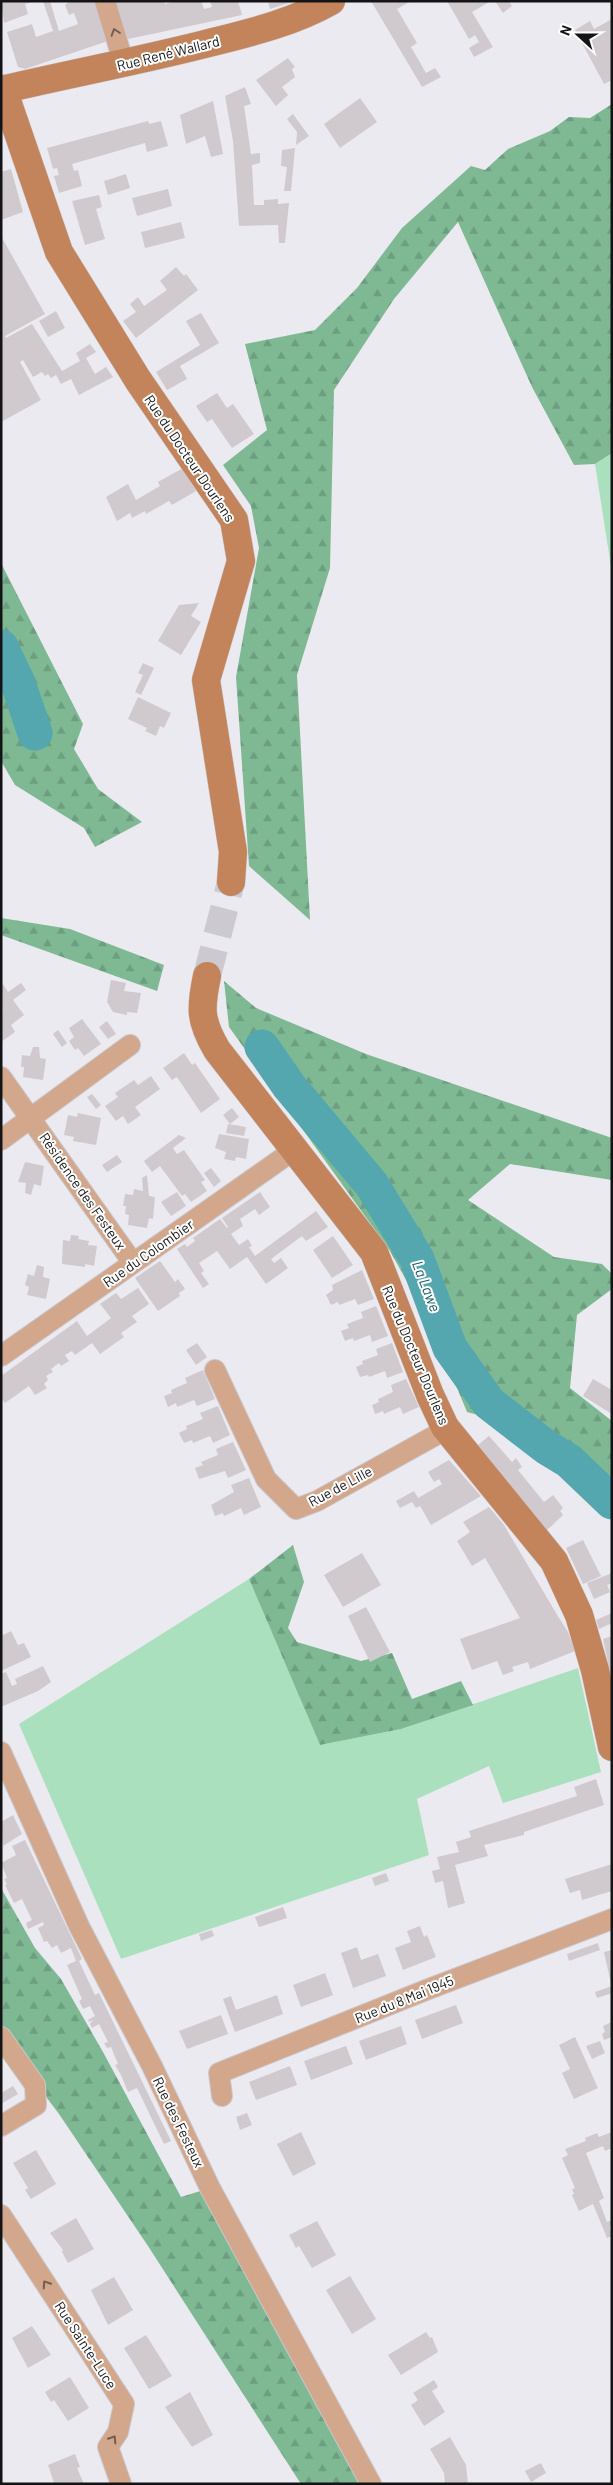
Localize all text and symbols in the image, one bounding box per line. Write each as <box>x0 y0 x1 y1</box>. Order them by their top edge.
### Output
north arrow <box>553 10 603 60</box>
text: N <box>556 23 575 38</box>
one-way arrow <box>111 29 121 37</box>
street label: Rue René Wallard <box>115 32 221 74</box>
street label: Rue du Docteur Dourlens <box>141 391 239 525</box>
street label: Résidence des Festeux <box>36 1129 130 1253</box>
street label: Rue du Colombier <box>99 1215 197 1291</box>
water label: La Lawe <box>409 1258 445 1314</box>
street label: Rue du Docteur Dourlens <box>379 1283 453 1427</box>
street label: Rue de Lille <box>305 1462 375 1510</box>
street label: Rue du 8 Mai 1945 <box>352 1971 456 2027</box>
street label: Rue des Festeux <box>150 2074 208 2170</box>
one-way arrow <box>42 2280 52 2289</box>
street label: Rue Sainte-Luce <box>51 2298 121 2392</box>
one-way arrow <box>107 2435 117 2444</box>

